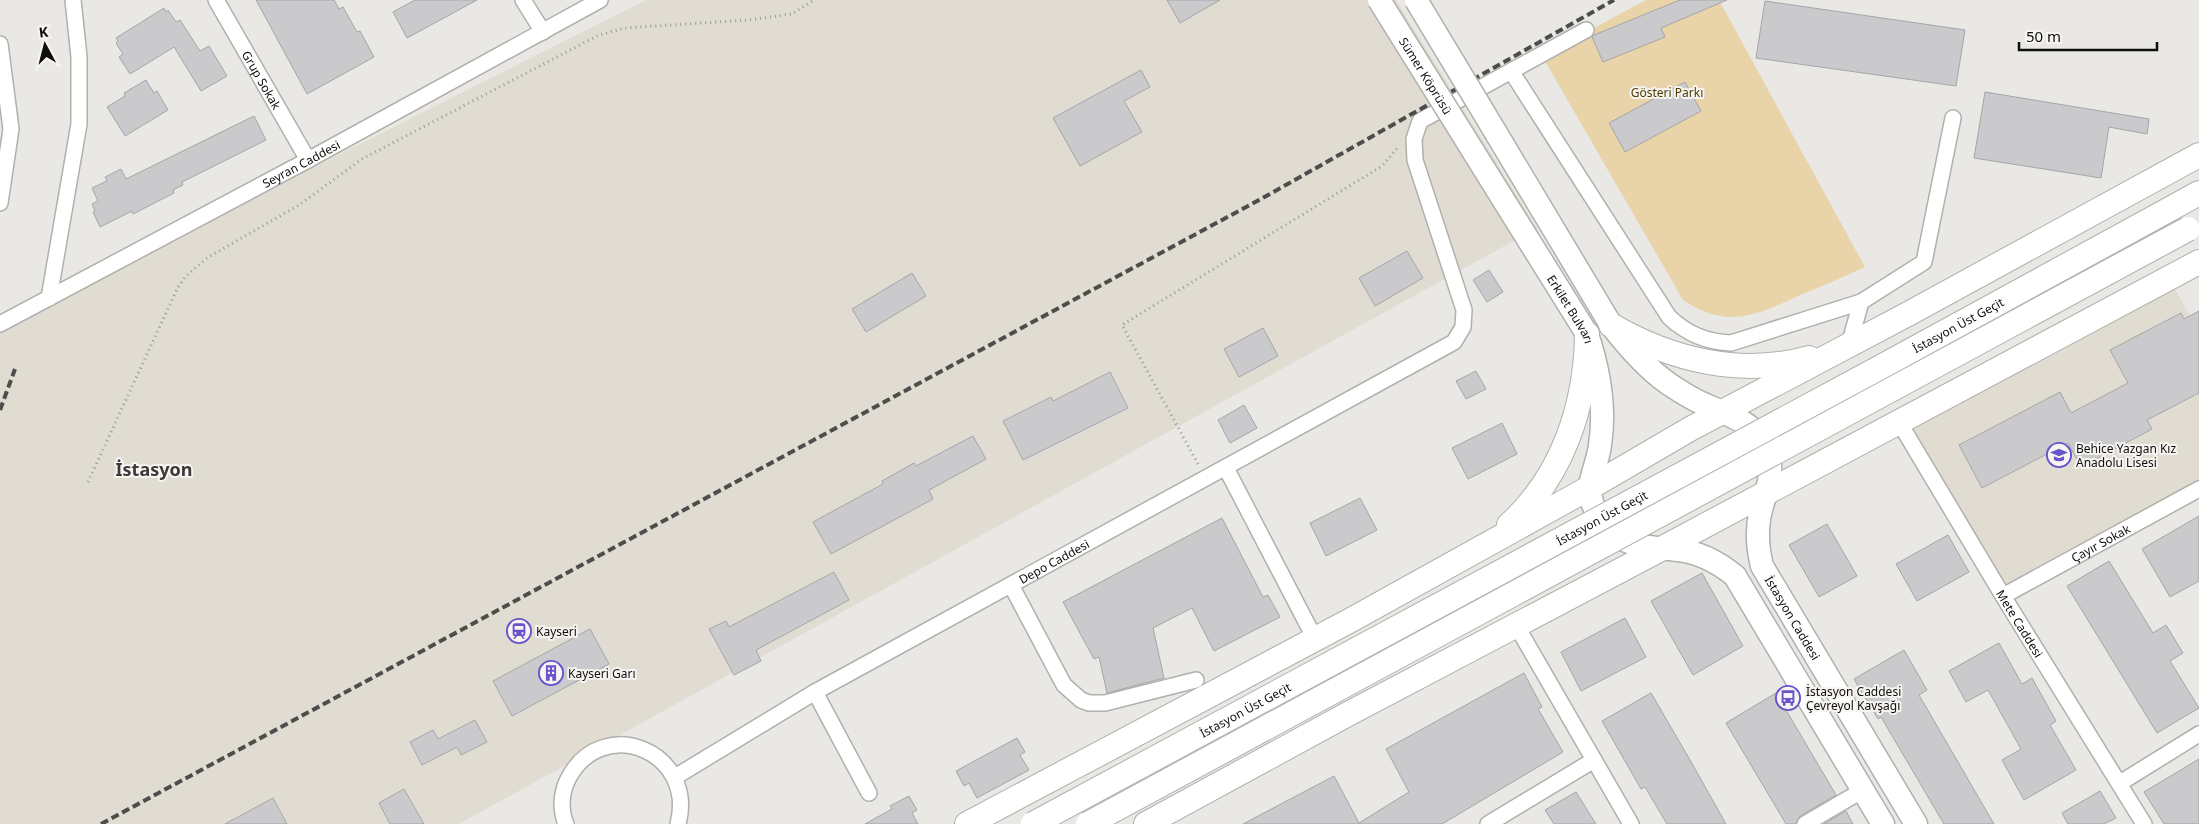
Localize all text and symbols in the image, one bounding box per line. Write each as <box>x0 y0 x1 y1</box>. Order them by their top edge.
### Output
north arrow <box>20 20 70 70</box>
scale bar <box>2019 20 2156 52</box>
text: K <box>38 22 50 42</box>
text: 50 m <box>2026 26 2061 46</box>
street label: Sümer Köprüsü <box>1396 34 1456 117</box>
street label: Grup Sokak <box>238 47 286 113</box>
park label: Gösteri Parkı <box>1631 84 1703 101</box>
street label: Seyran Caddesi <box>259 136 343 191</box>
street label: Erkilet Bulvarı <box>1544 271 1598 345</box>
street label: İstasyon Üst Geçit <box>1909 293 2007 357</box>
place label: Behice Yazgan Kız Anadolu Lisesi <box>2076 440 2176 471</box>
school or university icon: Behice Yazgan Kız Anadolu Lisesi <box>2046 442 2072 468</box>
district label: İstasyon <box>116 457 192 481</box>
street label: İstasyon Üst Geçit <box>1553 486 1651 549</box>
street label: Çayır Sokak <box>2068 519 2134 566</box>
street label: Depo Caddesi <box>1015 535 1092 587</box>
street label: İstasyon Caddesi <box>1761 572 1825 663</box>
street label: Mete Caddesi <box>1993 586 2047 661</box>
station icon: Kayseri <box>506 618 532 644</box>
place label: Kayseri <box>536 623 577 640</box>
building icon: Kayseri Garı <box>538 660 564 686</box>
place label: Kayseri Garı <box>568 665 636 682</box>
street label: İstasyon Üst Geçit <box>1197 678 1294 741</box>
place label: İstasyon Caddesi Çevreyol Kavşağı <box>1806 683 1901 714</box>
bus stop icon: İstasyon Caddesi Çevreyol Kavşağı <box>1775 685 1801 711</box>

